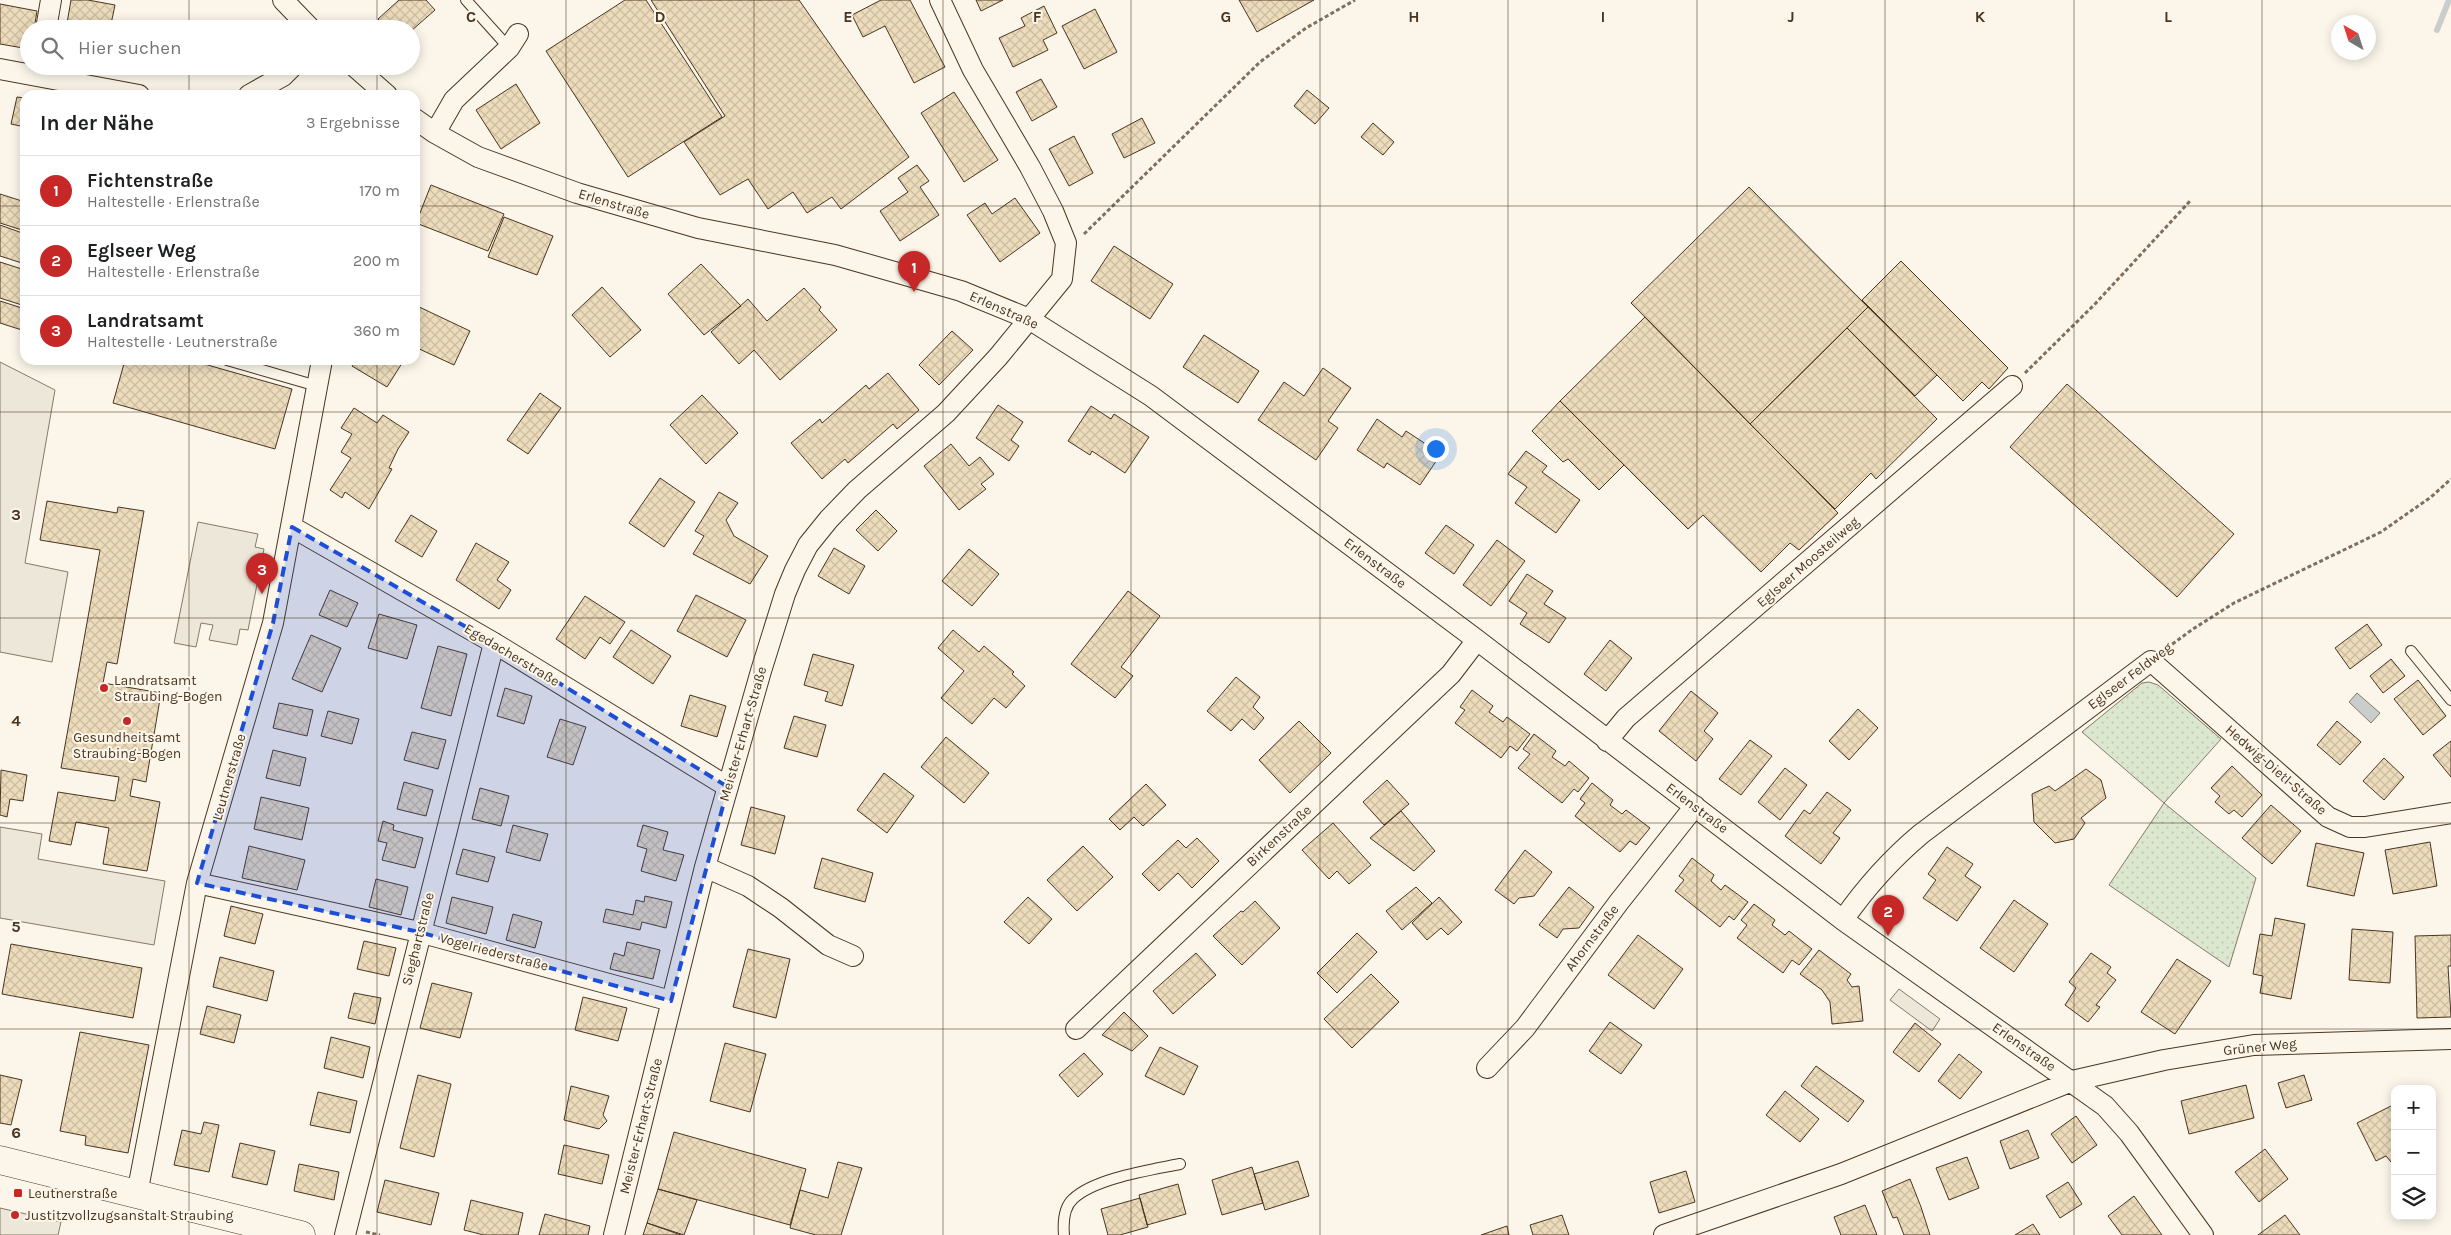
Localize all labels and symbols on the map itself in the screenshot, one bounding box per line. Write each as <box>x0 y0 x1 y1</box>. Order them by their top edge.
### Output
text: C <box>466 7 476 26</box>
text: D <box>655 7 666 26</box>
text: E <box>843 7 853 26</box>
text: F <box>1033 7 1042 26</box>
text: G <box>1221 7 1231 26</box>
text: H <box>1408 7 1420 26</box>
text: I <box>1601 7 1605 26</box>
text: J <box>1787 7 1795 26</box>
text: K <box>1975 7 1986 26</box>
text: L <box>2164 7 2172 26</box>
north arrow <box>2331 15 2376 60</box>
street label: Erlenstraße <box>576 185 652 223</box>
pin: 1 <box>898 251 930 292</box>
street label: Erlenstraße <box>967 287 1041 333</box>
your location <box>1423 436 1449 462</box>
text: 3 <box>11 505 21 524</box>
street label: Eglseer Moosteilweg <box>1753 513 1863 611</box>
street label: Erlenstraße <box>1340 534 1410 592</box>
pin: 3 <box>246 553 278 594</box>
street label: Egedacherstraße <box>461 620 563 690</box>
street label: Eglseer Feldweg <box>2084 639 2176 713</box>
street label: Meister-Erhart-Straße <box>716 665 770 803</box>
place label: Landratsamt Straubing-Bogen <box>114 672 223 705</box>
marker: Landratsamt Straubing-Bogen <box>98 682 110 694</box>
text: 4 <box>11 711 21 730</box>
marker: Gesundheitsamt Straubing-Bogen <box>121 715 133 727</box>
street label: Hedwig-Dietl-Straße <box>2222 721 2330 819</box>
place label: Gesundheitsamt Straubing-Bogen <box>73 729 181 762</box>
street label: Leutnerstraße <box>209 732 249 822</box>
street label: Erlenstraße <box>1662 779 1732 837</box>
street label: Birkenstraße <box>1243 802 1315 870</box>
street label: Sieghartstraße <box>398 891 438 987</box>
pin: 2 <box>1872 895 1904 936</box>
street label: Ahornstraße <box>1561 901 1623 975</box>
text: 5 <box>11 917 21 936</box>
street label: Vogelriederstraße <box>438 929 550 975</box>
street label: Erlenstraße <box>1989 1019 2059 1075</box>
street label: Grüner Weg <box>2222 1035 2298 1059</box>
street label: Meister-Erhart-Straße <box>616 1056 666 1196</box>
text: 6 <box>11 1123 21 1142</box>
place label: Leutnerstraße <box>28 1185 117 1202</box>
marker: Leutnerstraße <box>12 1187 24 1199</box>
place label: Justitzvollzugsanstalt Straubing <box>25 1207 234 1224</box>
marker: Justitzvollzugsanstalt Straubing <box>9 1209 21 1221</box>

